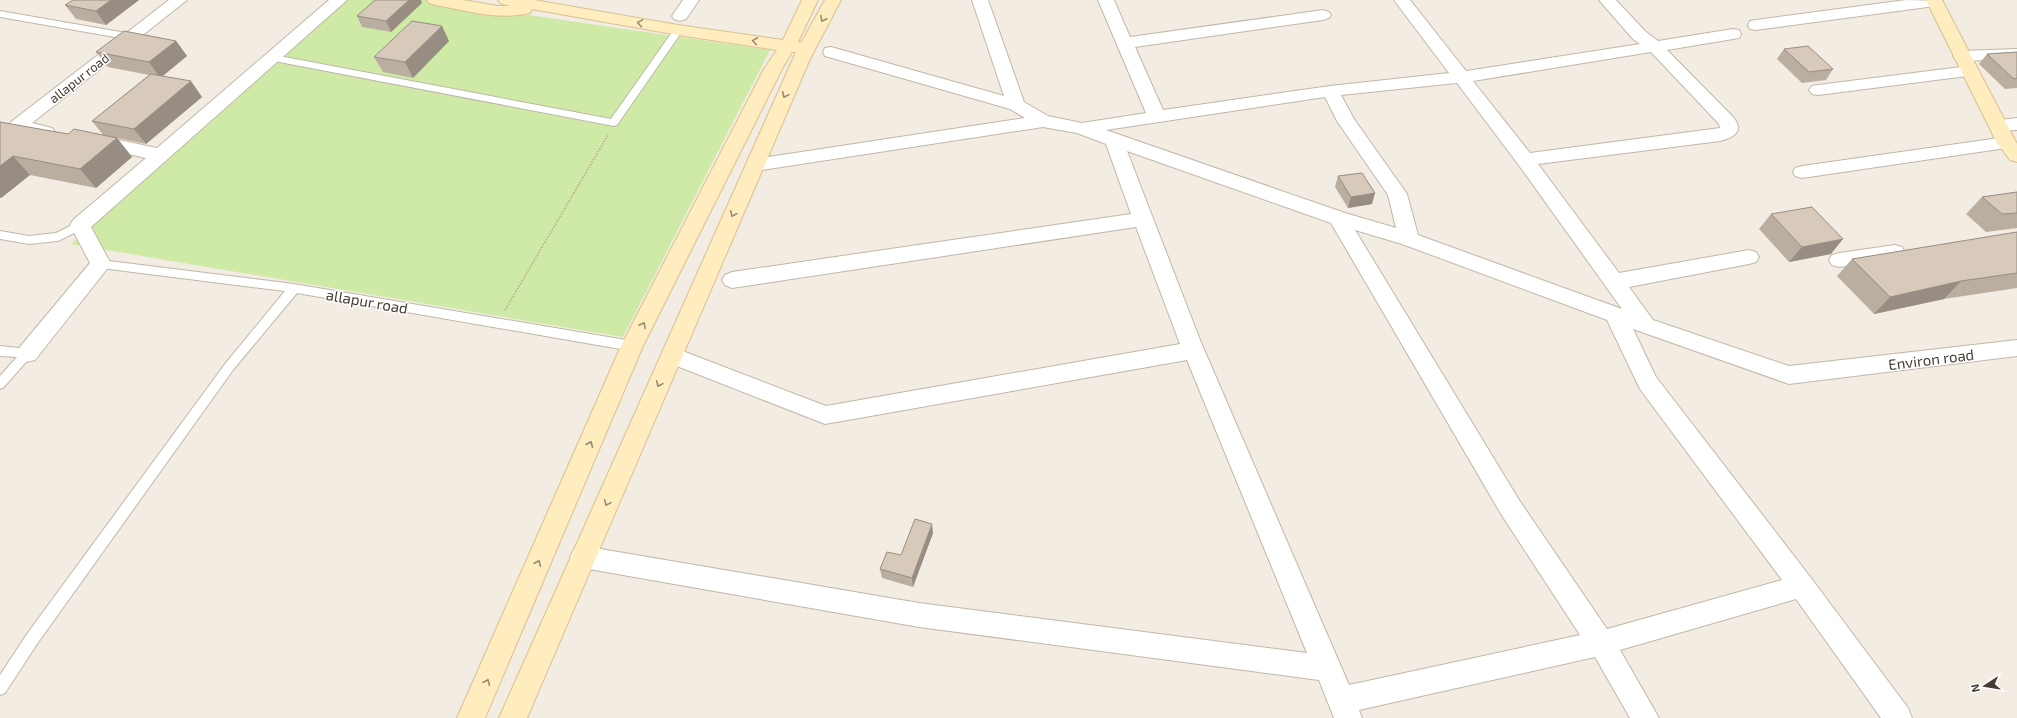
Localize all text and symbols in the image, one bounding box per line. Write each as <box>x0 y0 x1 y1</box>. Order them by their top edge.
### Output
one-way arrow <box>820 15 828 22</box>
one-way arrow <box>637 19 643 28</box>
one-way arrow <box>752 37 758 46</box>
street label: allapur road <box>46 50 112 106</box>
one-way arrow <box>782 91 790 98</box>
one-way arrow <box>730 209 738 217</box>
street label: allapur road <box>325 285 409 317</box>
one-way arrow <box>638 322 646 329</box>
street label: Environ road <box>1887 345 1975 373</box>
one-way arrow <box>655 381 663 388</box>
one-way arrow <box>585 440 593 448</box>
one-way arrow <box>603 500 611 507</box>
one-way arrow <box>533 559 541 567</box>
north arrow <box>1965 666 2005 706</box>
one-way arrow <box>482 679 490 686</box>
text: N <box>1968 683 1982 693</box>

